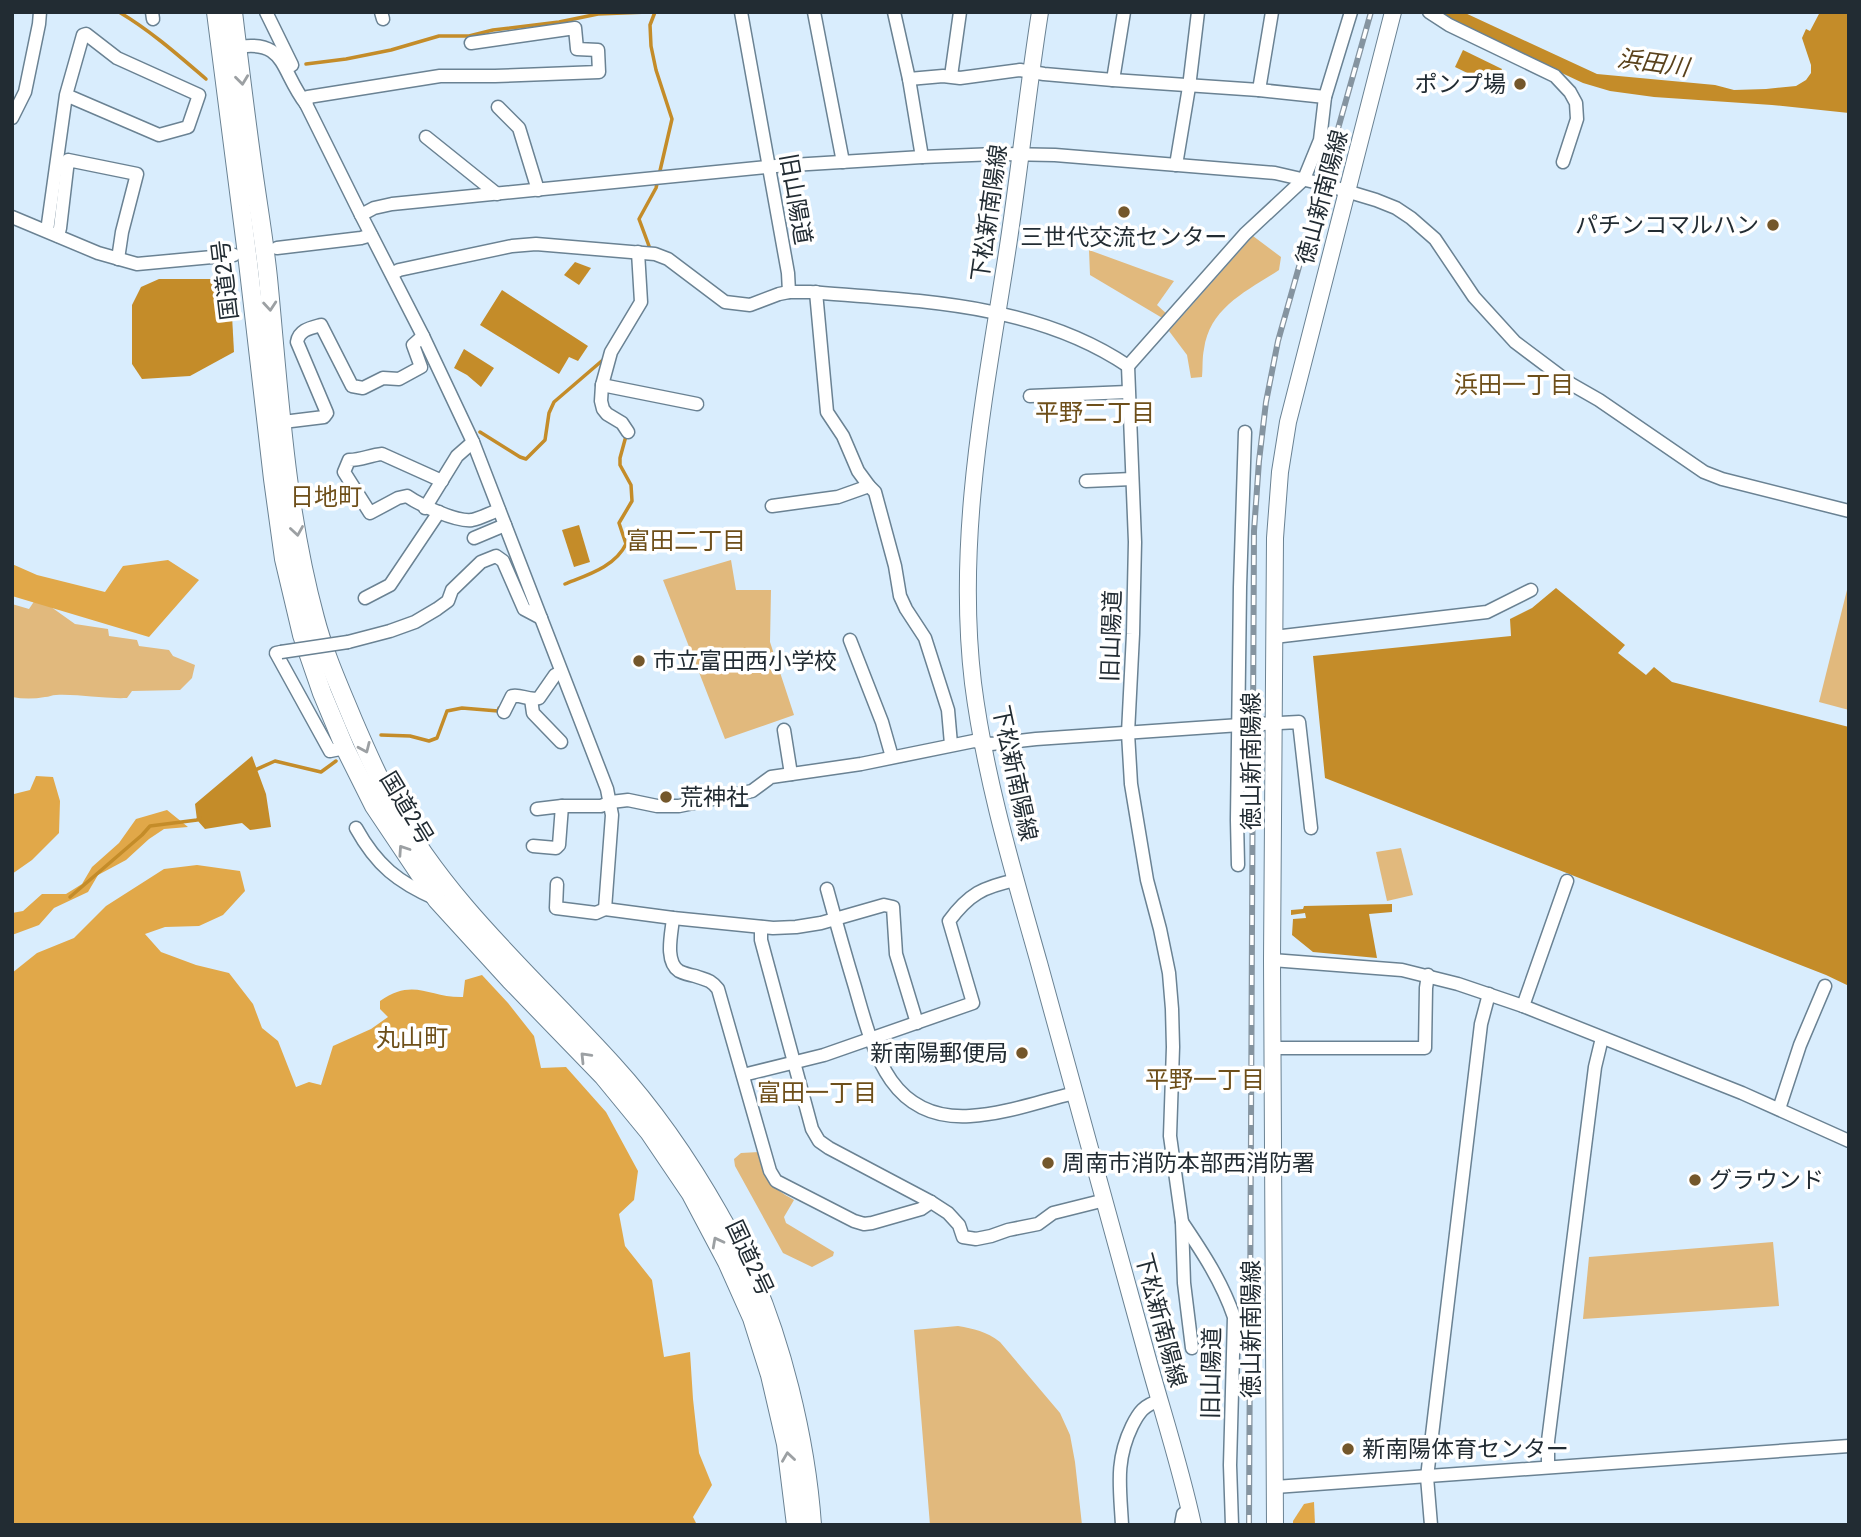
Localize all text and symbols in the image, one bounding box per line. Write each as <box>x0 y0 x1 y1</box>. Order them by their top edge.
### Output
water label: 浜田川 <box>1615 44 1694 82</box>
place label: ポンプ場 <box>1415 71 1506 98</box>
one-way arrow <box>234 74 249 86</box>
marker: ポンプ場 <box>1512 76 1528 92</box>
street label: 徳山新南陽線 <box>1292 127 1353 267</box>
street label: 下松新南陽線 <box>967 143 1012 283</box>
street label: 旧山陽道 <box>774 151 817 247</box>
marker: 三世代交流センター <box>1116 204 1132 220</box>
place label: パチンコマルハン <box>1575 212 1759 239</box>
marker: パチンコマルハン <box>1765 217 1781 233</box>
place label: 三世代交流センター <box>1021 224 1228 251</box>
street label: 国道2号 <box>207 238 244 321</box>
one-way arrow <box>262 300 277 311</box>
district label: 浜田一丁目 <box>1454 371 1574 399</box>
district label: 平野二丁目 <box>1035 399 1155 427</box>
district label: 日地町 <box>290 483 362 511</box>
one-way arrow <box>289 526 304 537</box>
district label: 富田二丁目 <box>626 527 746 555</box>
street label: 旧山陽道 <box>1096 590 1127 682</box>
place label: 市立富田西小学校 <box>653 648 837 675</box>
marker: 市立富田西小学校 <box>631 653 647 669</box>
street label: 徳山新南陽線 <box>1238 692 1265 830</box>
street label: 下松新南陽線 <box>987 703 1042 843</box>
one-way arrow <box>357 740 371 753</box>
street label: 国道2号 <box>374 767 439 850</box>
place label: 荒神社 <box>680 784 749 811</box>
marker: 荒神社 <box>658 789 674 805</box>
one-way arrow <box>398 845 411 858</box>
district label: 丸山町 <box>376 1024 448 1052</box>
place label: 新南陽郵便局 <box>870 1040 1008 1067</box>
marker: 新南陽郵便局 <box>1014 1045 1030 1061</box>
one-way arrow <box>581 1053 594 1066</box>
district label: 平野一丁目 <box>1145 1066 1265 1094</box>
district label: 富田一丁目 <box>757 1079 877 1107</box>
place label: 周南市消防本部西消防署 <box>1062 1150 1315 1177</box>
marker: 周南市消防本部西消防署 <box>1040 1155 1056 1171</box>
place label: グラウンド <box>1709 1167 1824 1194</box>
marker: グラウンド <box>1687 1172 1703 1188</box>
street label: 国道2号 <box>720 1216 779 1300</box>
one-way arrow <box>712 1237 725 1249</box>
street label: 下松新南陽線 <box>1130 1250 1191 1390</box>
street label: 徳山新南陽線 <box>1238 1260 1265 1398</box>
street label: 旧山陽道 <box>1197 1327 1226 1419</box>
place label: 新南陽体育センター <box>1362 1436 1569 1463</box>
marker: 新南陽体育センター <box>1340 1441 1356 1457</box>
one-way arrow <box>780 1451 795 1463</box>

